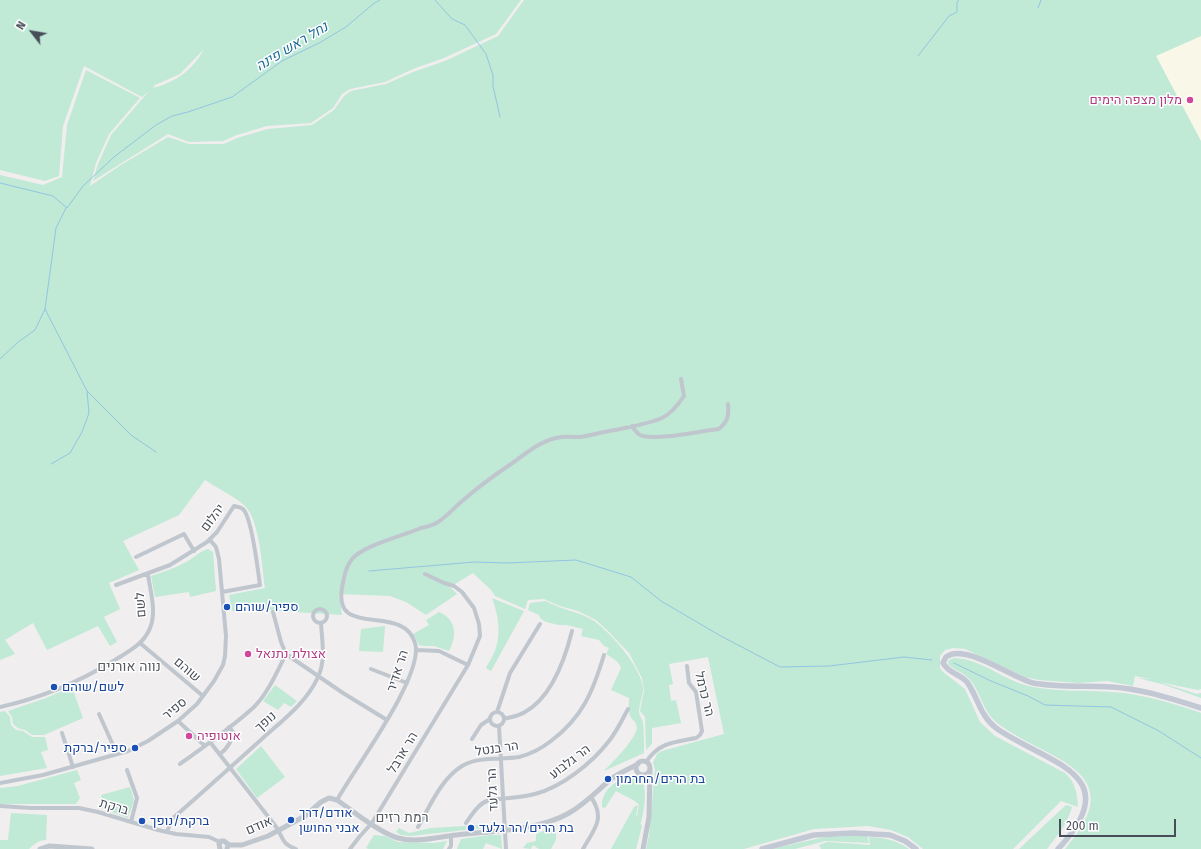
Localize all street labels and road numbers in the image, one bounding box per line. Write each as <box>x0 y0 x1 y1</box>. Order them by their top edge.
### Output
street label: יהלום <box>198 501 228 535</box>
street label: לשם <box>132 592 150 618</box>
street label: הר אדיר <box>384 648 412 694</box>
street label: שוהם <box>170 654 204 686</box>
street label: הר כרמל <box>691 670 717 718</box>
street label: ספיר <box>160 694 190 724</box>
street label: נופך <box>252 708 280 736</box>
street label: הר ארבל <box>385 729 421 777</box>
street label: הר בנטל <box>474 738 520 760</box>
street label: הר גלבוע <box>546 742 594 782</box>
street label: הר גלעד <box>484 768 502 812</box>
street label: ברקת <box>98 795 130 819</box>
street label: אודם <box>243 814 275 838</box>

